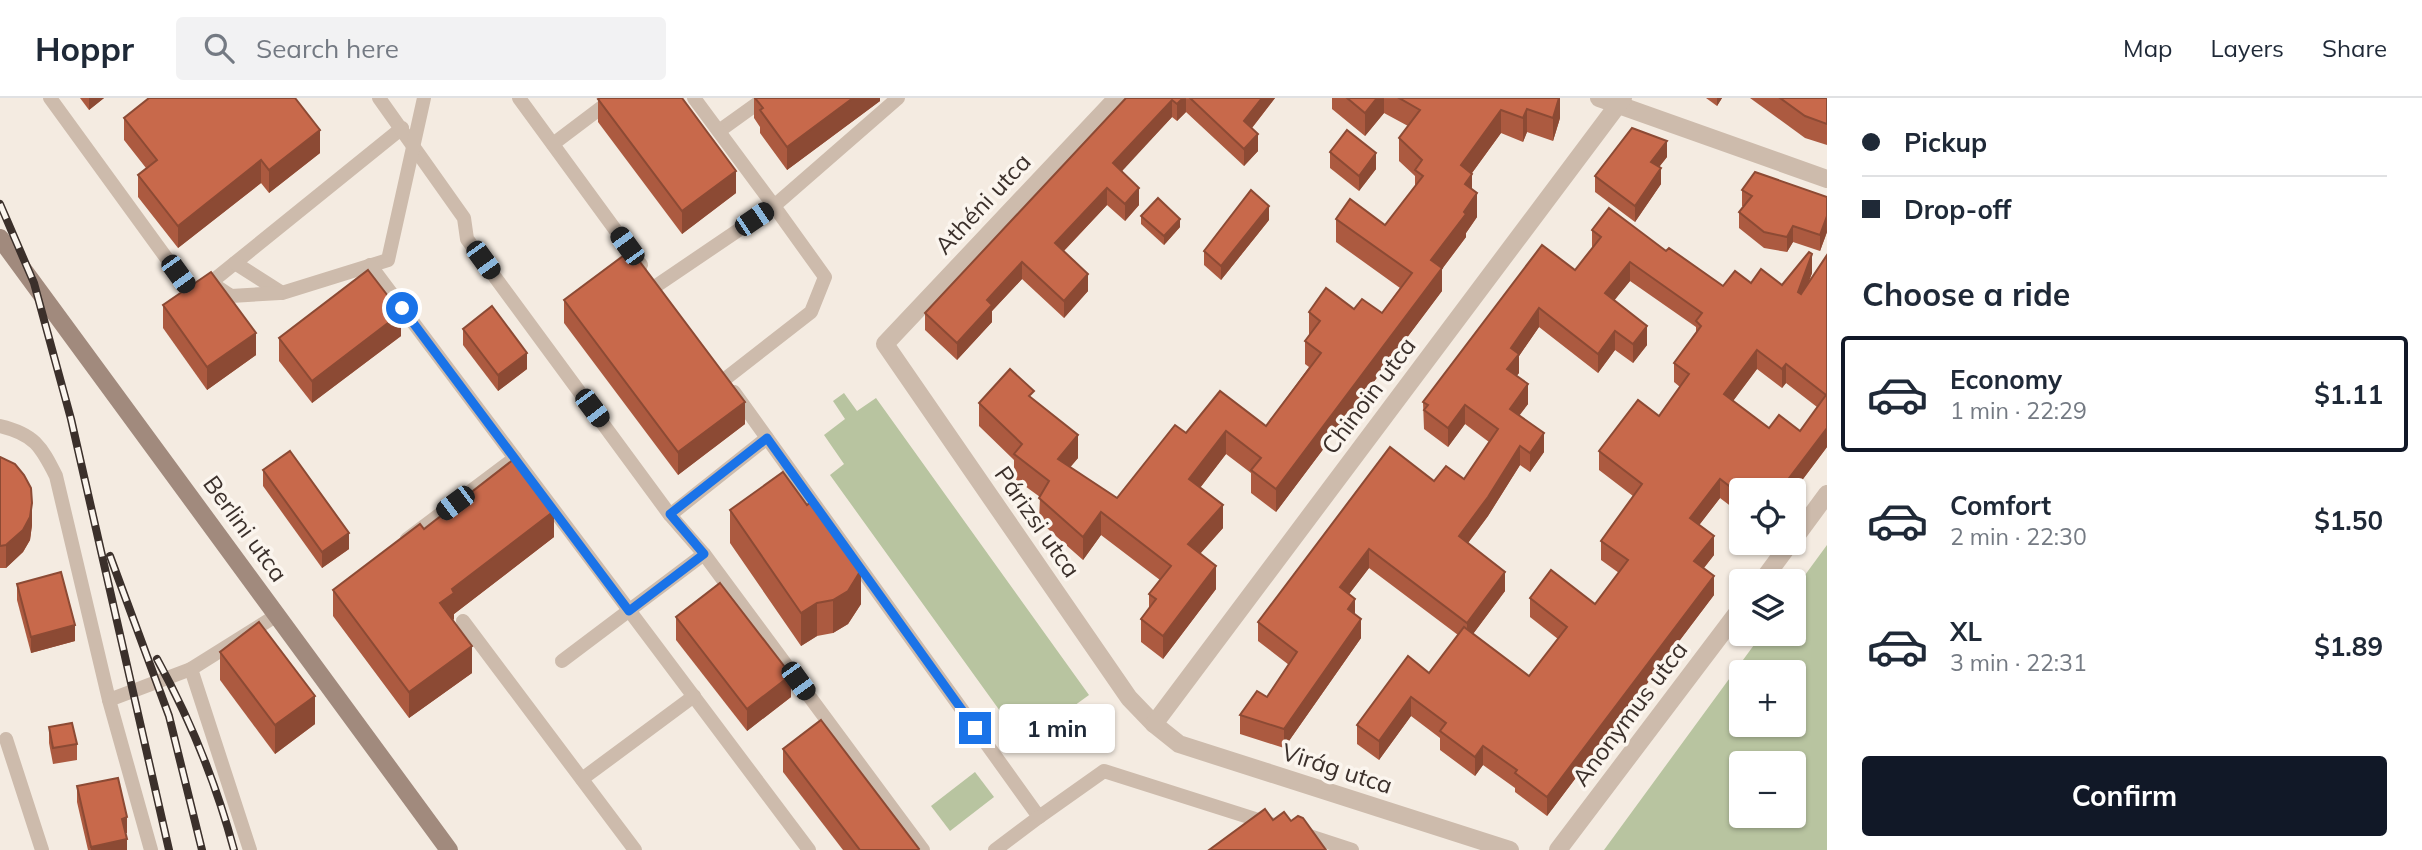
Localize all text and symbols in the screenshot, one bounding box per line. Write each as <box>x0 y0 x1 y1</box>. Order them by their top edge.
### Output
search box <box>176 17 666 80</box>
text: Hoppr <box>35 28 134 69</box>
icon: search <box>200 29 238 67</box>
text: Search here <box>256 32 399 65</box>
text: Map <box>2123 33 2172 63</box>
text: Layers <box>2210 33 2284 63</box>
text: Share <box>2322 33 2387 63</box>
text: Pickup <box>1904 126 1987 159</box>
street label: Athéni utca <box>928 147 1037 260</box>
text: Drop-off <box>1904 193 2011 226</box>
car <box>731 199 778 239</box>
car <box>607 223 648 269</box>
car <box>463 237 504 283</box>
car <box>158 251 199 297</box>
text: Choose a ride <box>1862 274 2070 314</box>
route start <box>386 292 418 324</box>
street label: Chinoin utca <box>1315 331 1422 460</box>
icon: car <box>1866 363 1929 426</box>
text: Economy <box>1950 363 2062 396</box>
text: $1.11 <box>2314 378 2383 411</box>
car <box>571 385 614 431</box>
text: 1 min · 22:29 <box>1950 396 2087 425</box>
street label: Párizsi utca <box>989 460 1087 583</box>
street label: Berlini utca <box>197 469 294 587</box>
map controls <box>1729 478 1806 828</box>
button: locate <box>1729 478 1806 555</box>
car <box>432 482 479 524</box>
icon: car <box>1866 489 1929 552</box>
text: Comfort <box>1950 489 2051 522</box>
text: $1.50 <box>2314 504 2383 537</box>
text: 2 min · 22:30 <box>1950 522 2087 551</box>
button: layers <box>1729 569 1806 646</box>
icon: car <box>1866 615 1929 678</box>
text: XL <box>1950 615 1982 648</box>
text: $1.89 <box>2314 630 2383 663</box>
street label: Anonymus utca <box>1565 635 1693 792</box>
text: 3 min · 22:31 <box>1950 648 2087 677</box>
car <box>778 658 819 704</box>
button: + <box>1729 660 1806 737</box>
callout: 1 min <box>1000 704 1115 752</box>
route end <box>959 712 991 744</box>
text: 1 min <box>1027 714 1087 743</box>
street label: Virág utca <box>1278 736 1396 800</box>
button: − <box>1729 751 1806 828</box>
button: Confirm <box>1862 756 2387 836</box>

